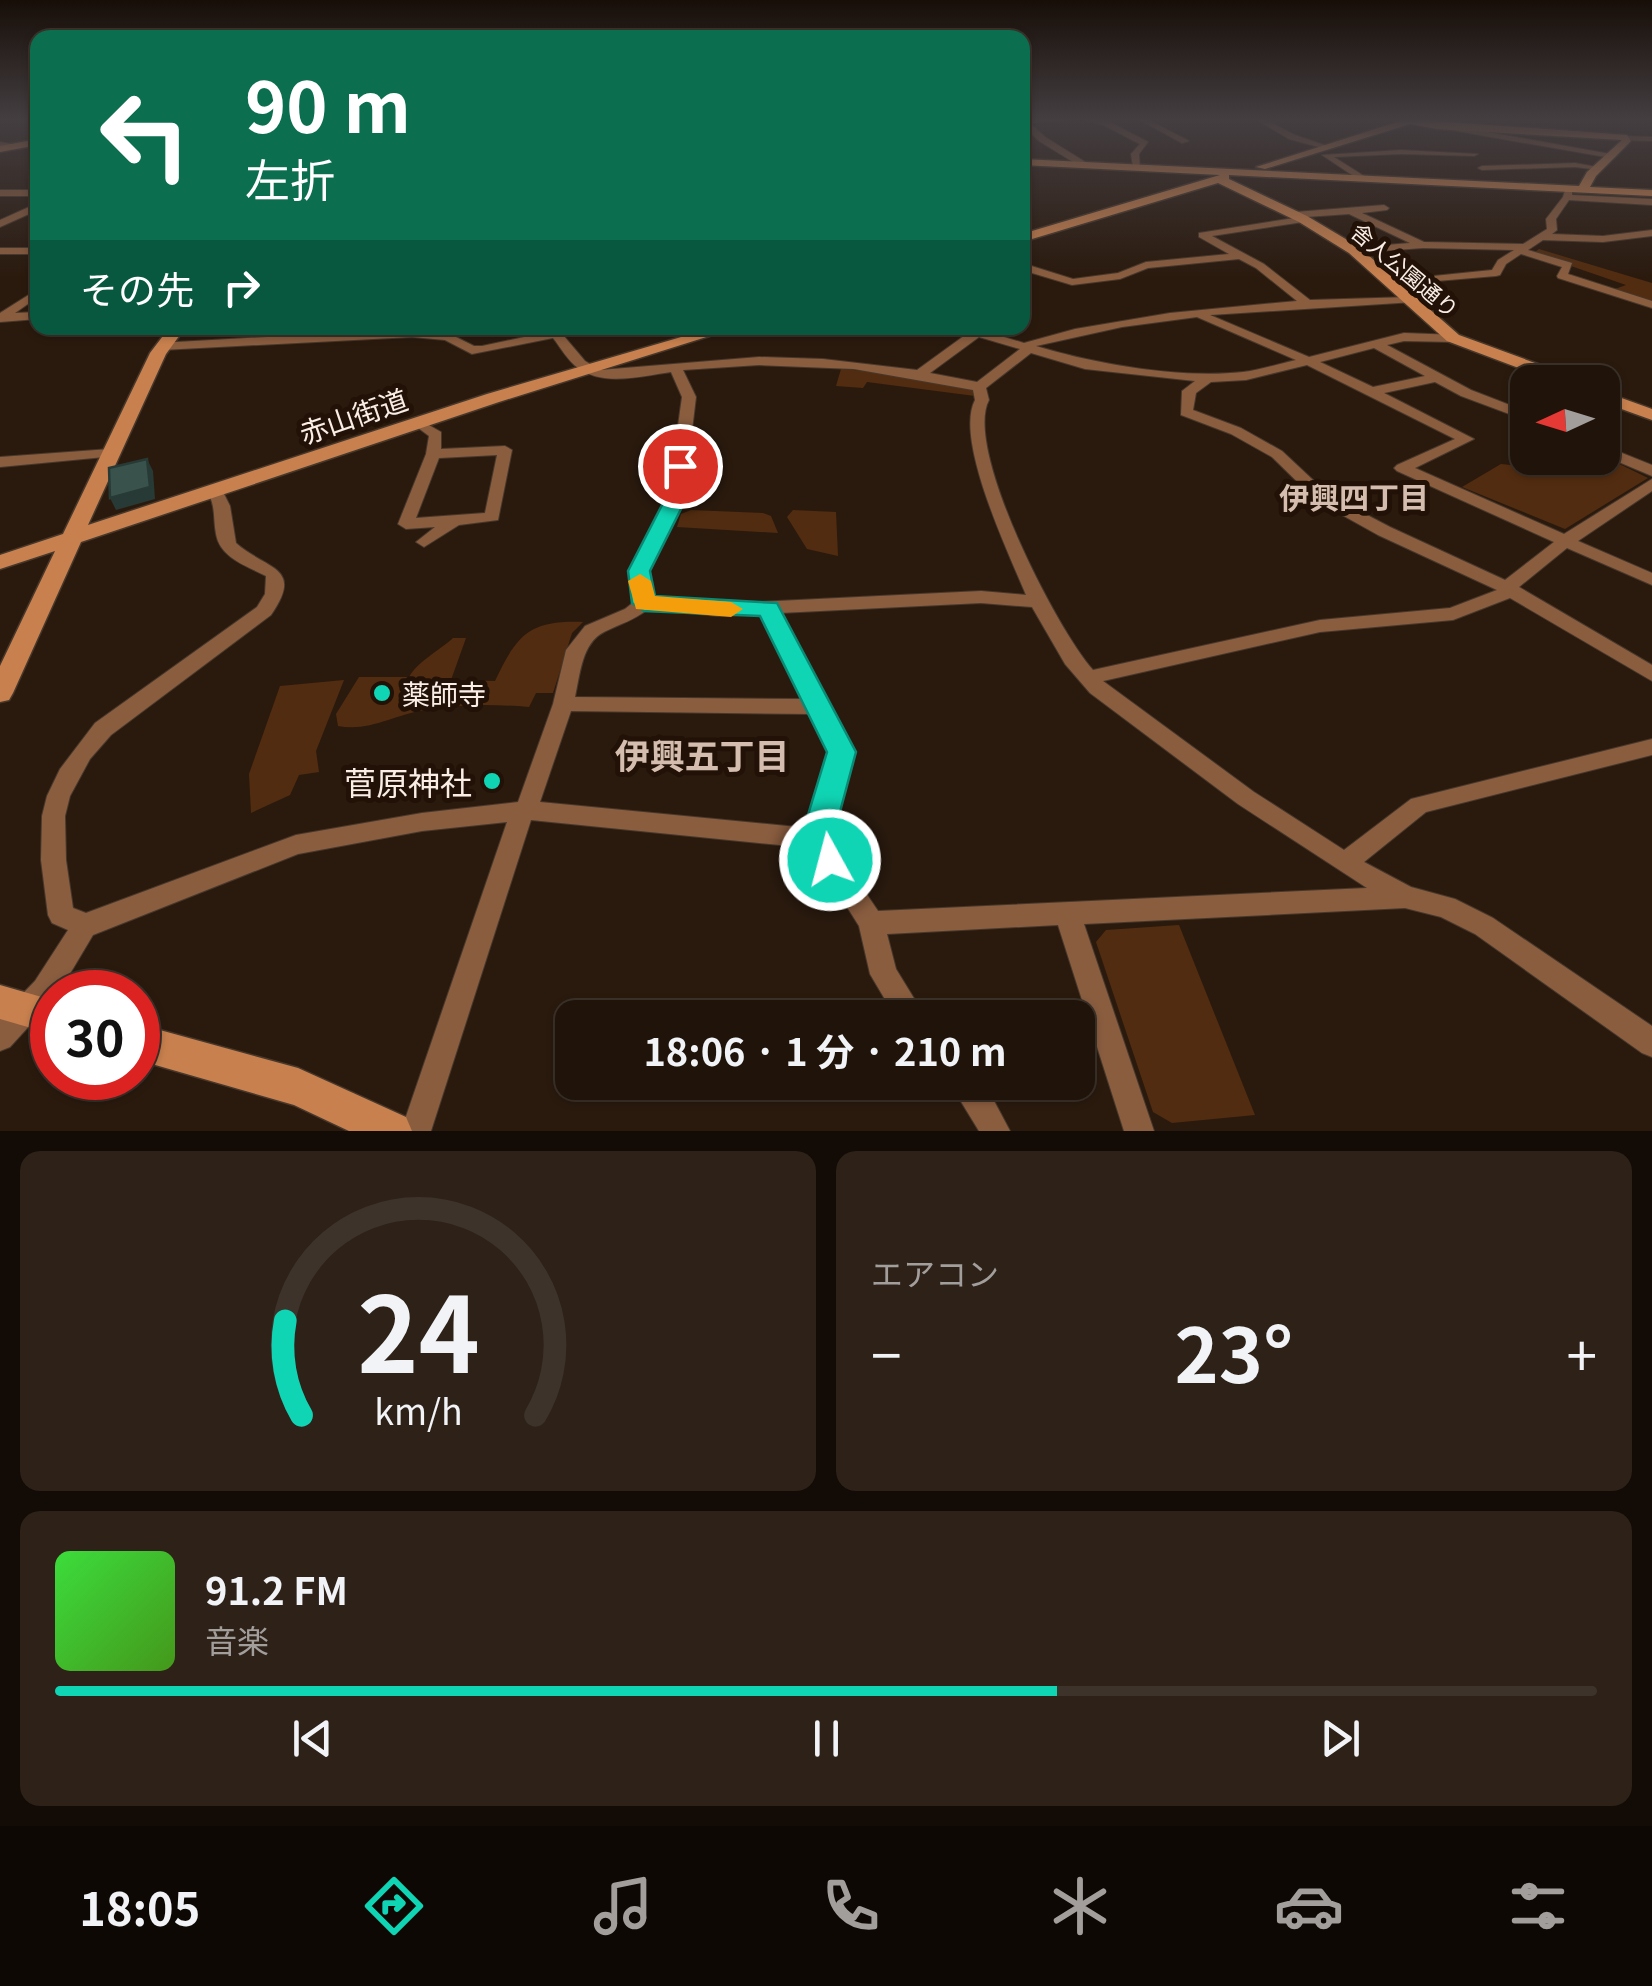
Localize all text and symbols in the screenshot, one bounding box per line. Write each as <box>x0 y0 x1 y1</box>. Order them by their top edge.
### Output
text: 90 m <box>245 52 411 153</box>
icon: left <box>80 70 210 200</box>
text: 左折 <box>245 145 335 210</box>
street label: 舎人公園通り <box>1345 214 1467 324</box>
text: その先 <box>80 260 194 315</box>
icon: right <box>214 260 269 315</box>
north arrow <box>1510 365 1620 475</box>
map controls <box>1510 365 1620 475</box>
street label: 赤山街道 <box>294 378 412 452</box>
pin <box>638 424 723 509</box>
icon: arrive <box>653 439 708 494</box>
district label: 伊興四丁目 <box>1279 474 1429 518</box>
place label: 薬師寺 <box>402 673 486 713</box>
marker: 薬師寺 <box>371 682 393 704</box>
district label: 伊興五丁目 <box>614 728 790 779</box>
place label: 菅原神社 <box>344 758 472 804</box>
marker: 菅原神社 <box>481 770 503 792</box>
position arrow <box>778 808 882 912</box>
speed limit sign: 30 <box>30 970 160 1100</box>
text: 18:06 · 1 分 · 210 m <box>643 1022 1007 1077</box>
text: エアコン <box>871 1249 999 1295</box>
text: 24 <box>357 1252 479 1403</box>
text: 23° <box>1175 1296 1293 1405</box>
text: − <box>871 1312 902 1392</box>
text: + <box>1566 1312 1597 1392</box>
text: km/h <box>374 1384 462 1435</box>
text: 91.2 FM <box>205 1561 348 1616</box>
text: 音楽 <box>205 1616 269 1662</box>
icon: previous <box>285 1711 340 1766</box>
icon: pause <box>799 1711 854 1766</box>
icon: next <box>1313 1711 1368 1766</box>
icon: directions <box>359 1871 429 1941</box>
icon: music <box>588 1871 658 1941</box>
icon: phone <box>816 1871 886 1941</box>
icon: climate <box>1045 1871 1115 1941</box>
icon: car <box>1274 1871 1344 1941</box>
icon: filters <box>1503 1871 1573 1941</box>
text: 18:05 <box>79 1874 200 1939</box>

